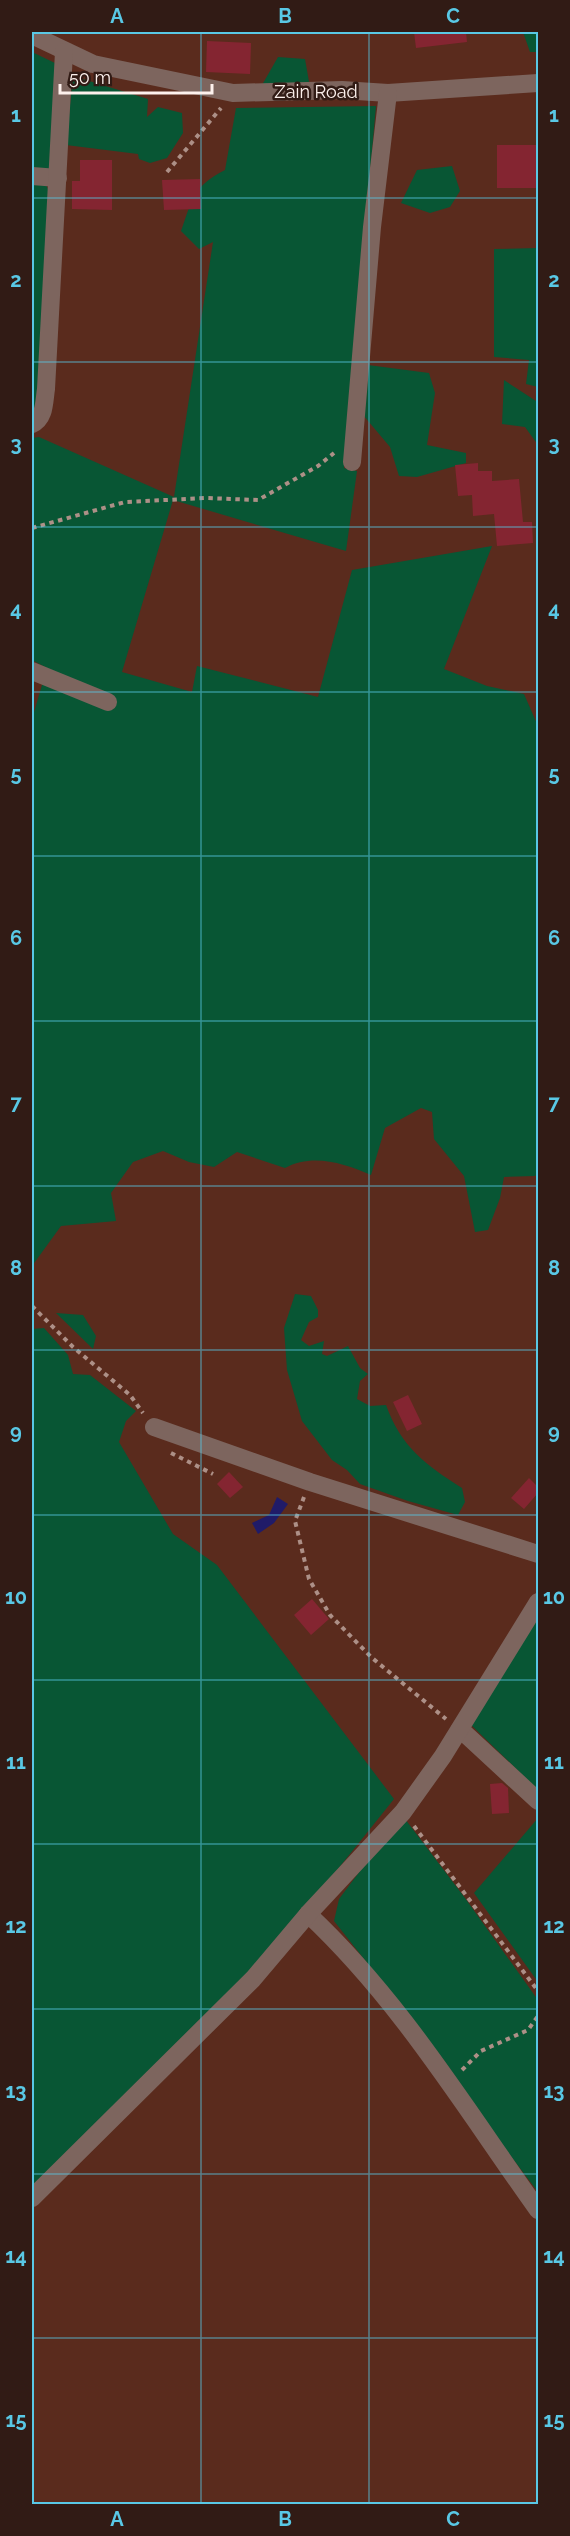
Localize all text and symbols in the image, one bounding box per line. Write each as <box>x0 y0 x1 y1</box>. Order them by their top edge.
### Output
text: A <box>110 4 124 28</box>
text: B <box>278 4 292 28</box>
text: C <box>446 4 460 28</box>
scale bar <box>60 57 212 95</box>
text: 50 m <box>69 67 111 88</box>
street label: Zain Road <box>274 81 358 102</box>
text: 1 <box>11 103 21 127</box>
text: 1 <box>549 103 559 127</box>
text: 2 <box>10 268 22 292</box>
text: 2 <box>548 268 560 292</box>
text: 3 <box>10 432 22 456</box>
text: 3 <box>548 432 560 456</box>
text: 4 <box>10 597 22 621</box>
text: 4 <box>548 597 560 621</box>
text: 5 <box>10 762 22 786</box>
text: 5 <box>548 762 560 786</box>
text: 6 <box>10 926 22 950</box>
text: 6 <box>548 926 560 950</box>
text: 7 <box>10 1091 22 1115</box>
text: 7 <box>548 1091 560 1115</box>
text: 8 <box>10 1256 22 1280</box>
text: 8 <box>548 1256 560 1280</box>
text: 9 <box>10 1420 22 1444</box>
text: 9 <box>548 1420 560 1444</box>
text: 10 <box>5 1585 27 1609</box>
text: 10 <box>543 1585 565 1609</box>
text: 11 <box>6 1750 26 1774</box>
text: 11 <box>544 1750 564 1774</box>
text: 12 <box>5 1914 27 1938</box>
text: 12 <box>543 1914 565 1938</box>
text: 13 <box>5 2079 27 2103</box>
text: 13 <box>543 2079 565 2103</box>
text: 14 <box>5 2244 27 2268</box>
text: 14 <box>543 2244 565 2268</box>
text: 15 <box>6 2408 26 2432</box>
text: 15 <box>544 2408 564 2432</box>
text: A <box>110 2507 124 2531</box>
text: B <box>278 2507 292 2531</box>
text: C <box>446 2507 460 2531</box>

